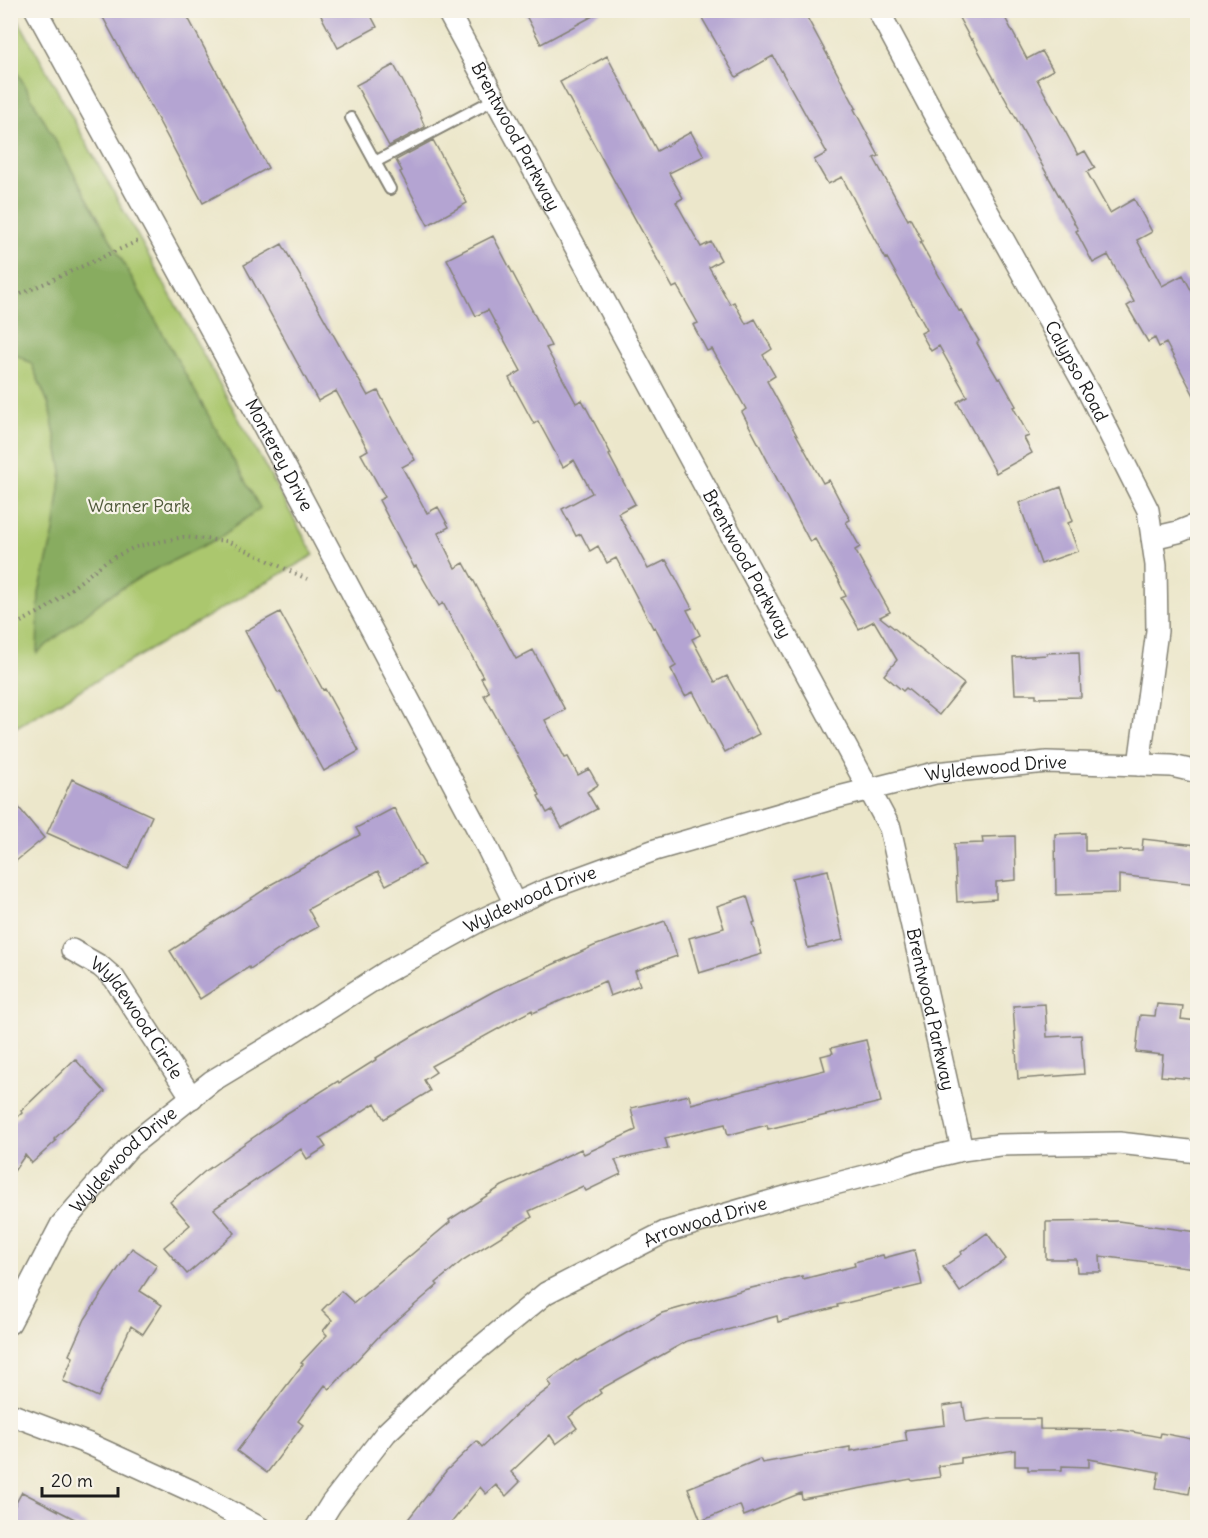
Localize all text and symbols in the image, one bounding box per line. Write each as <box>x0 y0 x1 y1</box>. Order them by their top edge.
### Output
street label: Brentwood Parkway <box>466 58 566 215</box>
street label: Calypso Road <box>1040 316 1114 425</box>
street label: Monterey Drive <box>240 395 319 515</box>
street label: Brentwood Parkway <box>698 485 797 642</box>
park label: Warner Park <box>88 494 190 517</box>
street label: Wyldewood Drive <box>922 750 1067 786</box>
street label: Wyldewood Drive <box>460 860 599 938</box>
street label: Brentwood Parkway <box>902 926 960 1093</box>
street label: Wyldewood Circle <box>87 951 188 1083</box>
street label: Wyldewood Drive <box>65 1101 181 1218</box>
street label: Arrowood Drive <box>639 1191 769 1252</box>
scale bar <box>42 1460 118 1498</box>
text: 20 m <box>51 1469 93 1492</box>

